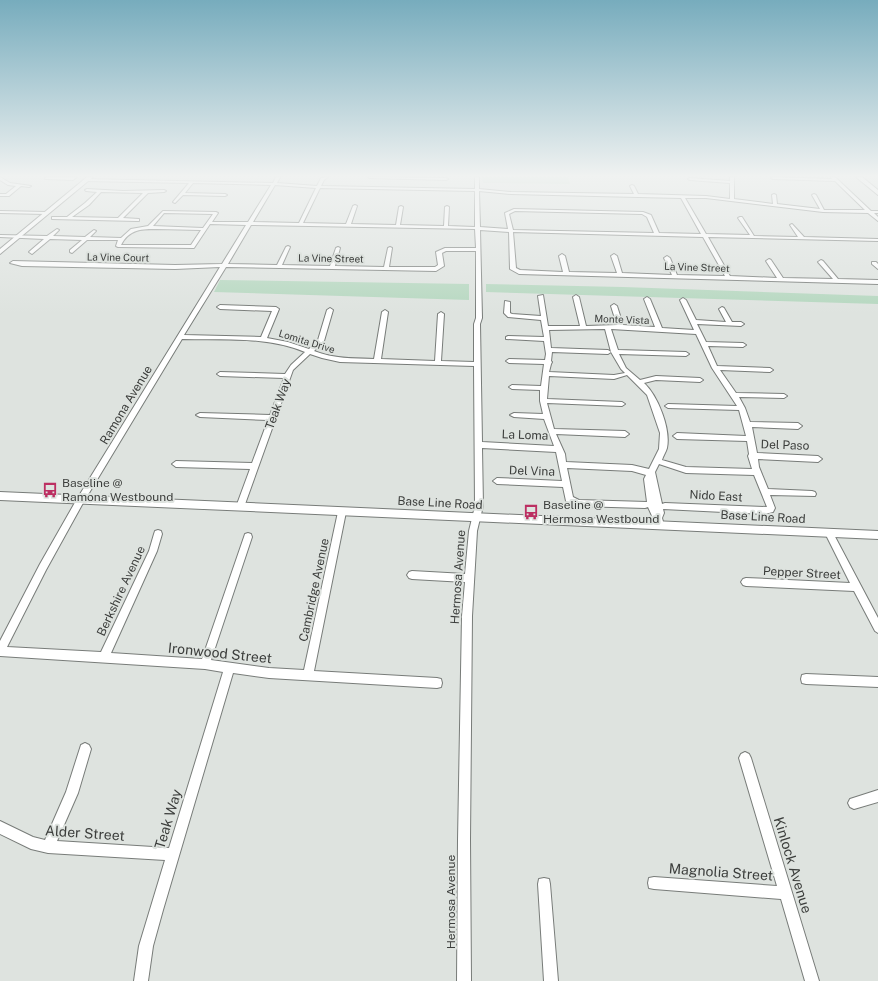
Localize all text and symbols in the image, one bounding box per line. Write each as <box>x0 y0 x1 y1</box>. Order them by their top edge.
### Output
street label: La Vine Court <box>87 250 149 264</box>
street label: La Vine Street <box>298 251 364 265</box>
street label: La Vine Street <box>664 260 730 274</box>
street label: Monte Vista <box>594 312 650 326</box>
street label: Lomita Drive <box>277 327 337 355</box>
street label: Ramona Avenue <box>97 363 155 447</box>
street label: Teak Way <box>262 376 294 431</box>
street label: La Loma <box>501 427 549 443</box>
street label: Del Paso <box>760 437 810 453</box>
street label: Del Vina <box>509 463 555 479</box>
place label: Baseline @ Ramona Westbound <box>62 476 173 504</box>
bus stop icon: Baseline @ Ramona Westbound <box>41 481 59 499</box>
street label: Nido East <box>689 488 743 504</box>
street label: Base Line Road <box>397 494 483 512</box>
place label: Baseline @ Hermosa Westbound <box>543 498 659 526</box>
bus stop icon: Baseline @ Hermosa Westbound <box>522 503 540 521</box>
street label: Base Line Road <box>720 508 806 526</box>
street label: Hermosa Avenue <box>448 529 468 625</box>
street label: Cambridge Avenue <box>296 537 332 643</box>
street label: Berkshire Avenue <box>94 544 148 638</box>
street label: Pepper Street <box>763 564 842 582</box>
street label: Ironwood Street <box>167 640 273 666</box>
street label: Teak Way <box>151 787 185 851</box>
street label: Kinlock Avenue <box>771 815 815 915</box>
street label: Alder Street <box>45 822 125 844</box>
street label: Hermosa Avenue <box>444 855 458 949</box>
street label: Magnolia Street <box>668 860 774 884</box>

